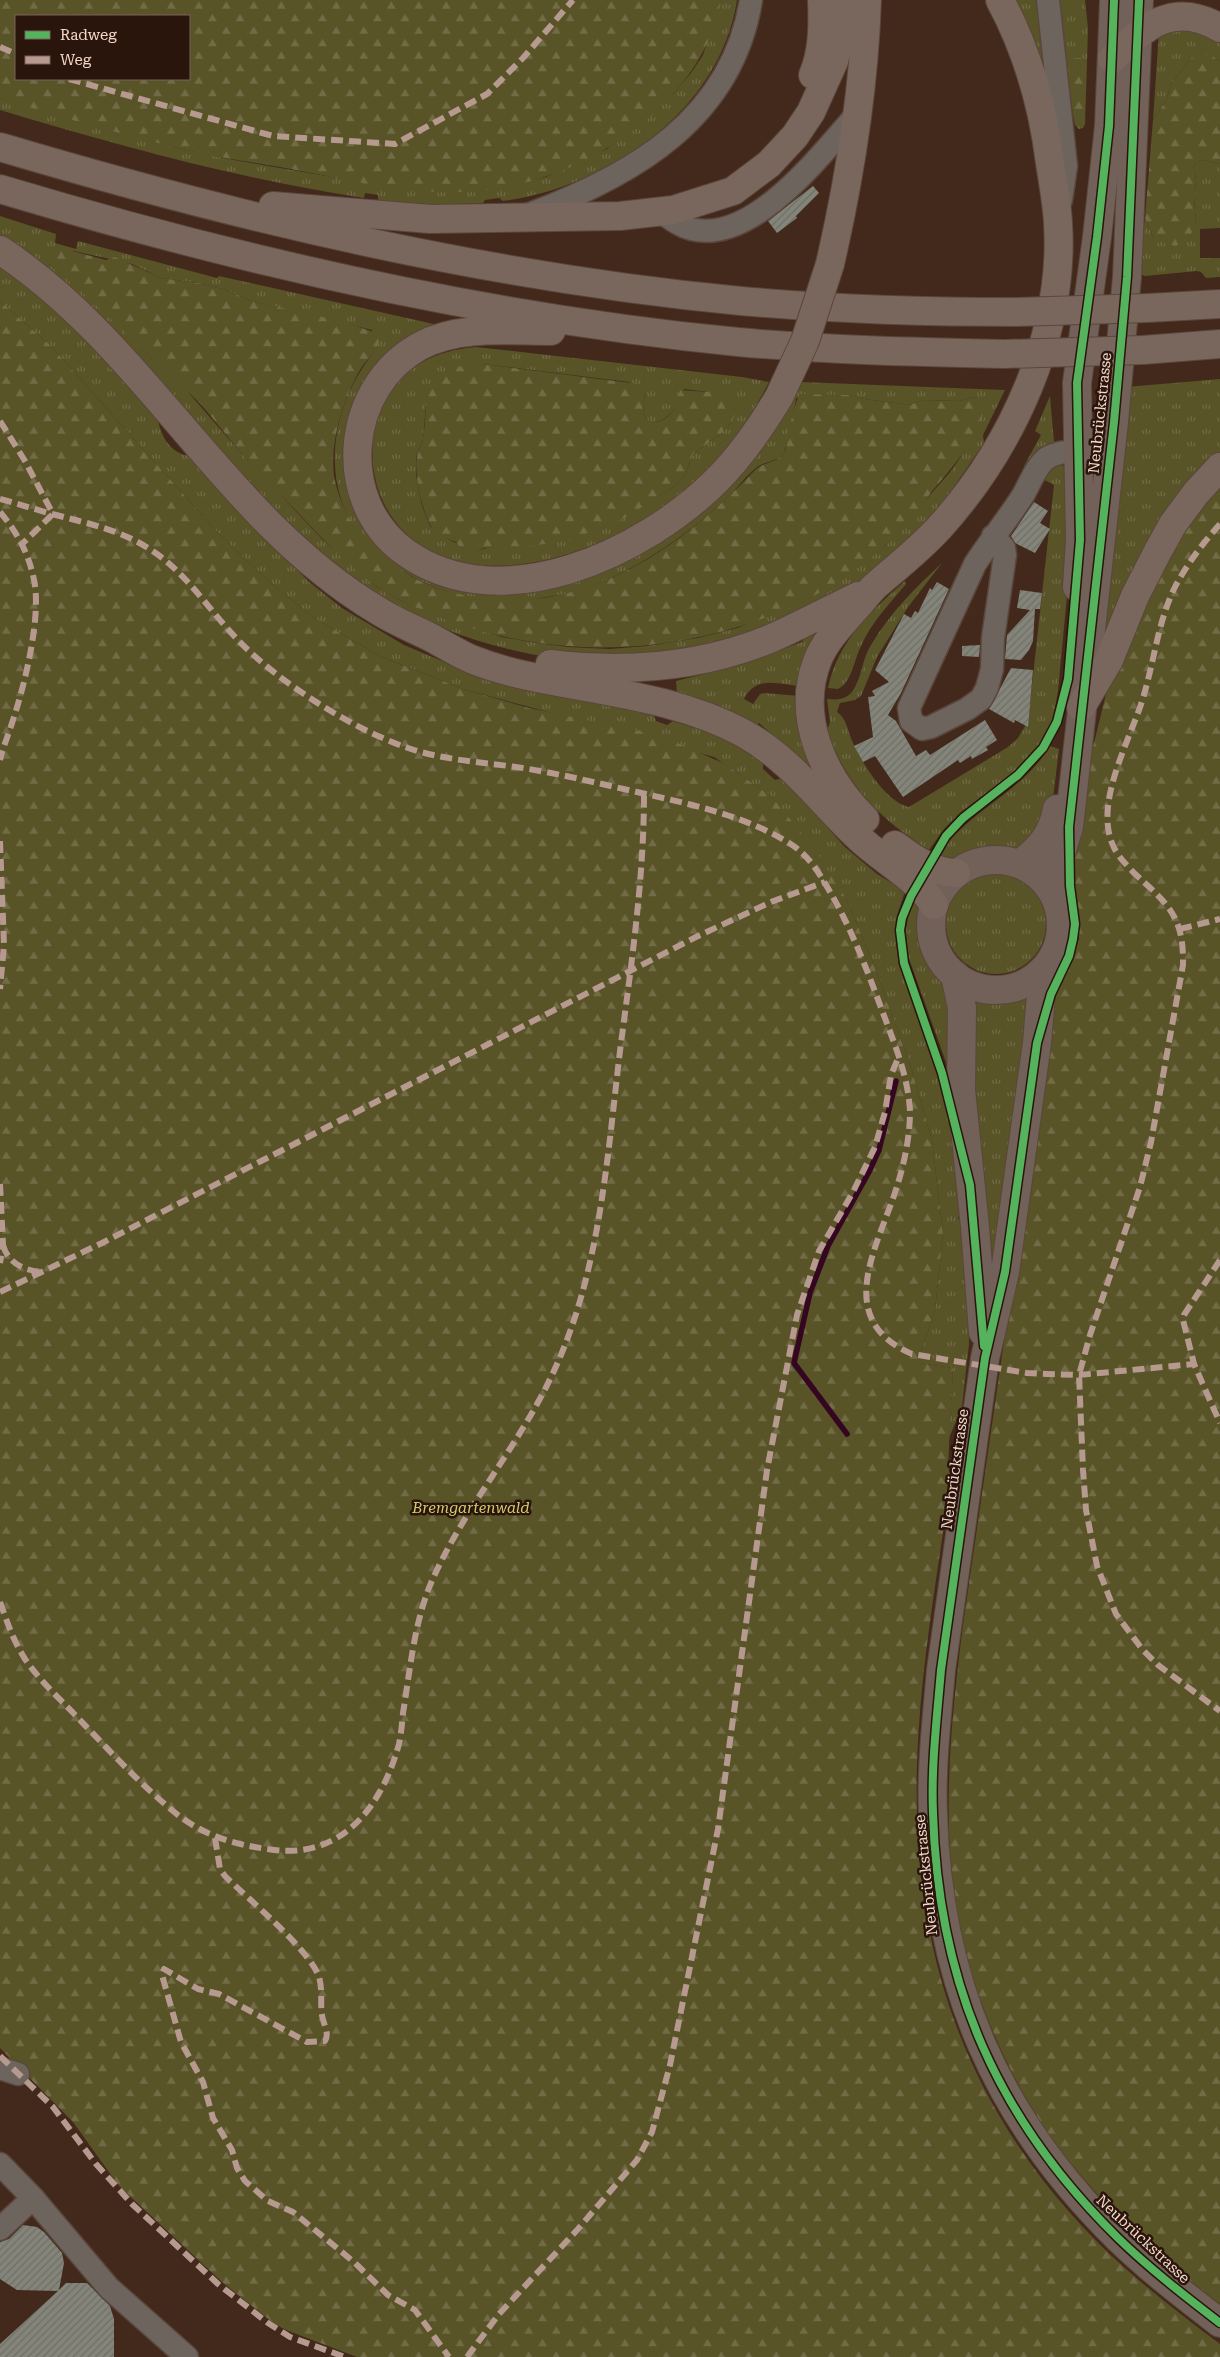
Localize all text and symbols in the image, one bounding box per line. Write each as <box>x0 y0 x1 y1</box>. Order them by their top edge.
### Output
legend <box>15 15 190 80</box>
text: Radweg <box>60 26 117 44</box>
text: Weg <box>60 51 92 69</box>
street label: Neubrückstrasse <box>1085 352 1115 474</box>
street label: Neubrückstrasse <box>938 1408 972 1530</box>
park label: Bremgartenwald <box>411 1499 530 1517</box>
street label: Neubrückstrasse <box>911 1814 941 1936</box>
street label: Neubrückstrasse <box>1092 2191 1194 2287</box>

